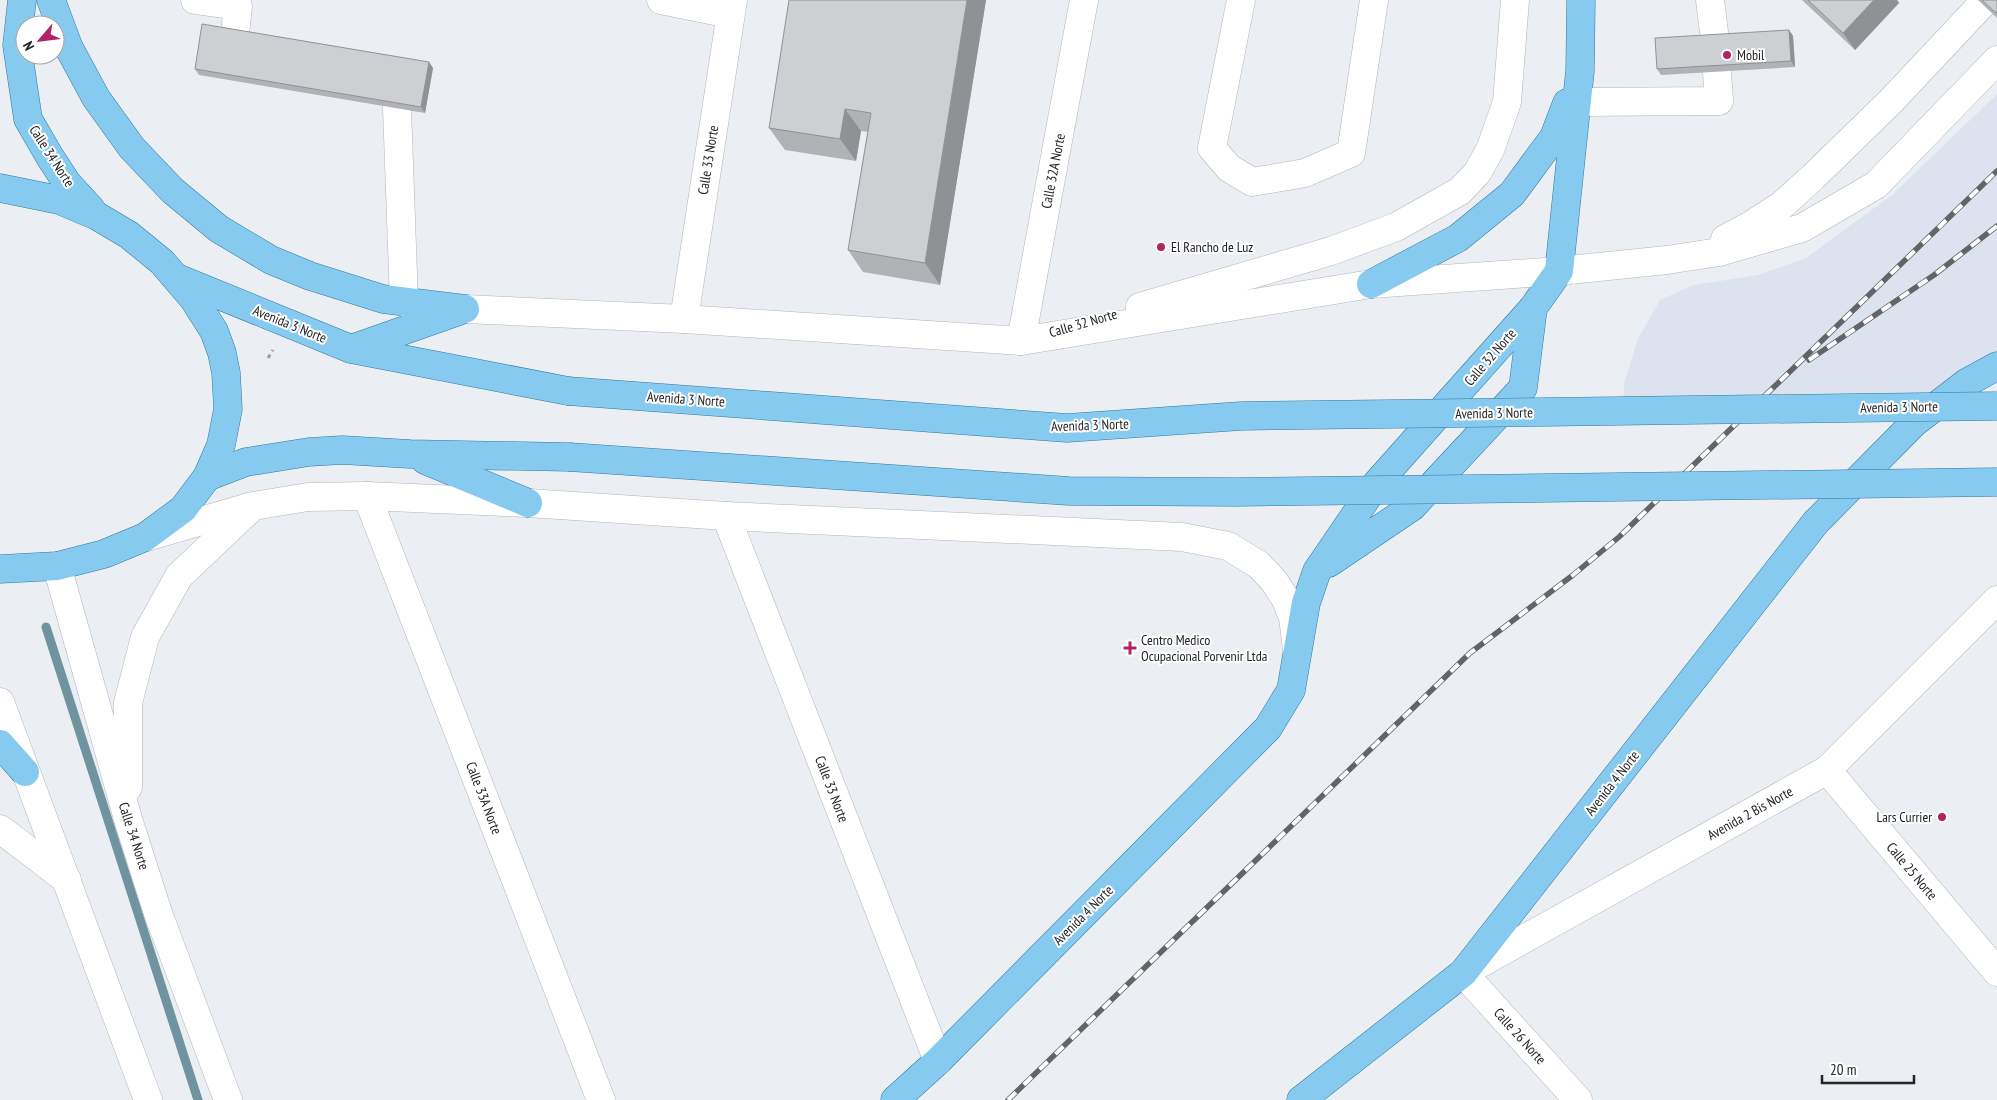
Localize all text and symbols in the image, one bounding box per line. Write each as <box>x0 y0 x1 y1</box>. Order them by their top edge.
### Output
north arrow <box>15 15 65 65</box>
text: N <box>19 39 38 54</box>
place label: Mobil <box>1737 46 1765 64</box>
marker: Mobil <box>1721 49 1733 61</box>
street label: Calle 34 Norte <box>25 122 79 190</box>
street label: Calle 33 Norte <box>694 124 722 196</box>
street label: Calle 32A Norte <box>1037 132 1069 210</box>
place label: El Rancho de Luz <box>1171 238 1253 256</box>
marker: El Rancho de Luz <box>1155 241 1167 253</box>
street label: Avenida 3 Norte <box>251 301 330 347</box>
street label: Calle 32 Norte <box>1047 305 1119 341</box>
street label: Calle 32 Norte <box>1460 325 1520 389</box>
street label: Avenida 3 Norte <box>647 387 726 411</box>
street label: Avenida 3 Norte <box>1860 397 1938 417</box>
street label: Avenida 3 Norte <box>1455 403 1533 423</box>
street label: Avenida 3 Norte <box>1051 415 1129 435</box>
place label: Centro Medico Ocupacional Porvenir Ltda <box>1141 631 1267 665</box>
marker: Centro Medico Ocupacional Porvenir Ltda <box>1123 641 1137 655</box>
street label: Avenida 4 Norte <box>1581 747 1643 819</box>
street label: Calle 33 Norte <box>811 753 853 825</box>
street label: Calle 33A Norte <box>462 759 506 837</box>
street label: Avenida 2 Bis Norte <box>1704 782 1796 844</box>
street label: Calle 34 Norte <box>115 800 153 872</box>
place label: Lars Currier <box>1877 808 1932 826</box>
marker: Lars Currier <box>1936 811 1948 823</box>
street label: Calle 25 Norte <box>1883 838 1942 904</box>
street label: Avenida 4 Norte <box>1049 881 1117 949</box>
street label: Calle 26 Norte <box>1490 1004 1550 1068</box>
scale bar <box>1822 1052 1914 1084</box>
text: 20 m <box>1830 1060 1856 1079</box>

